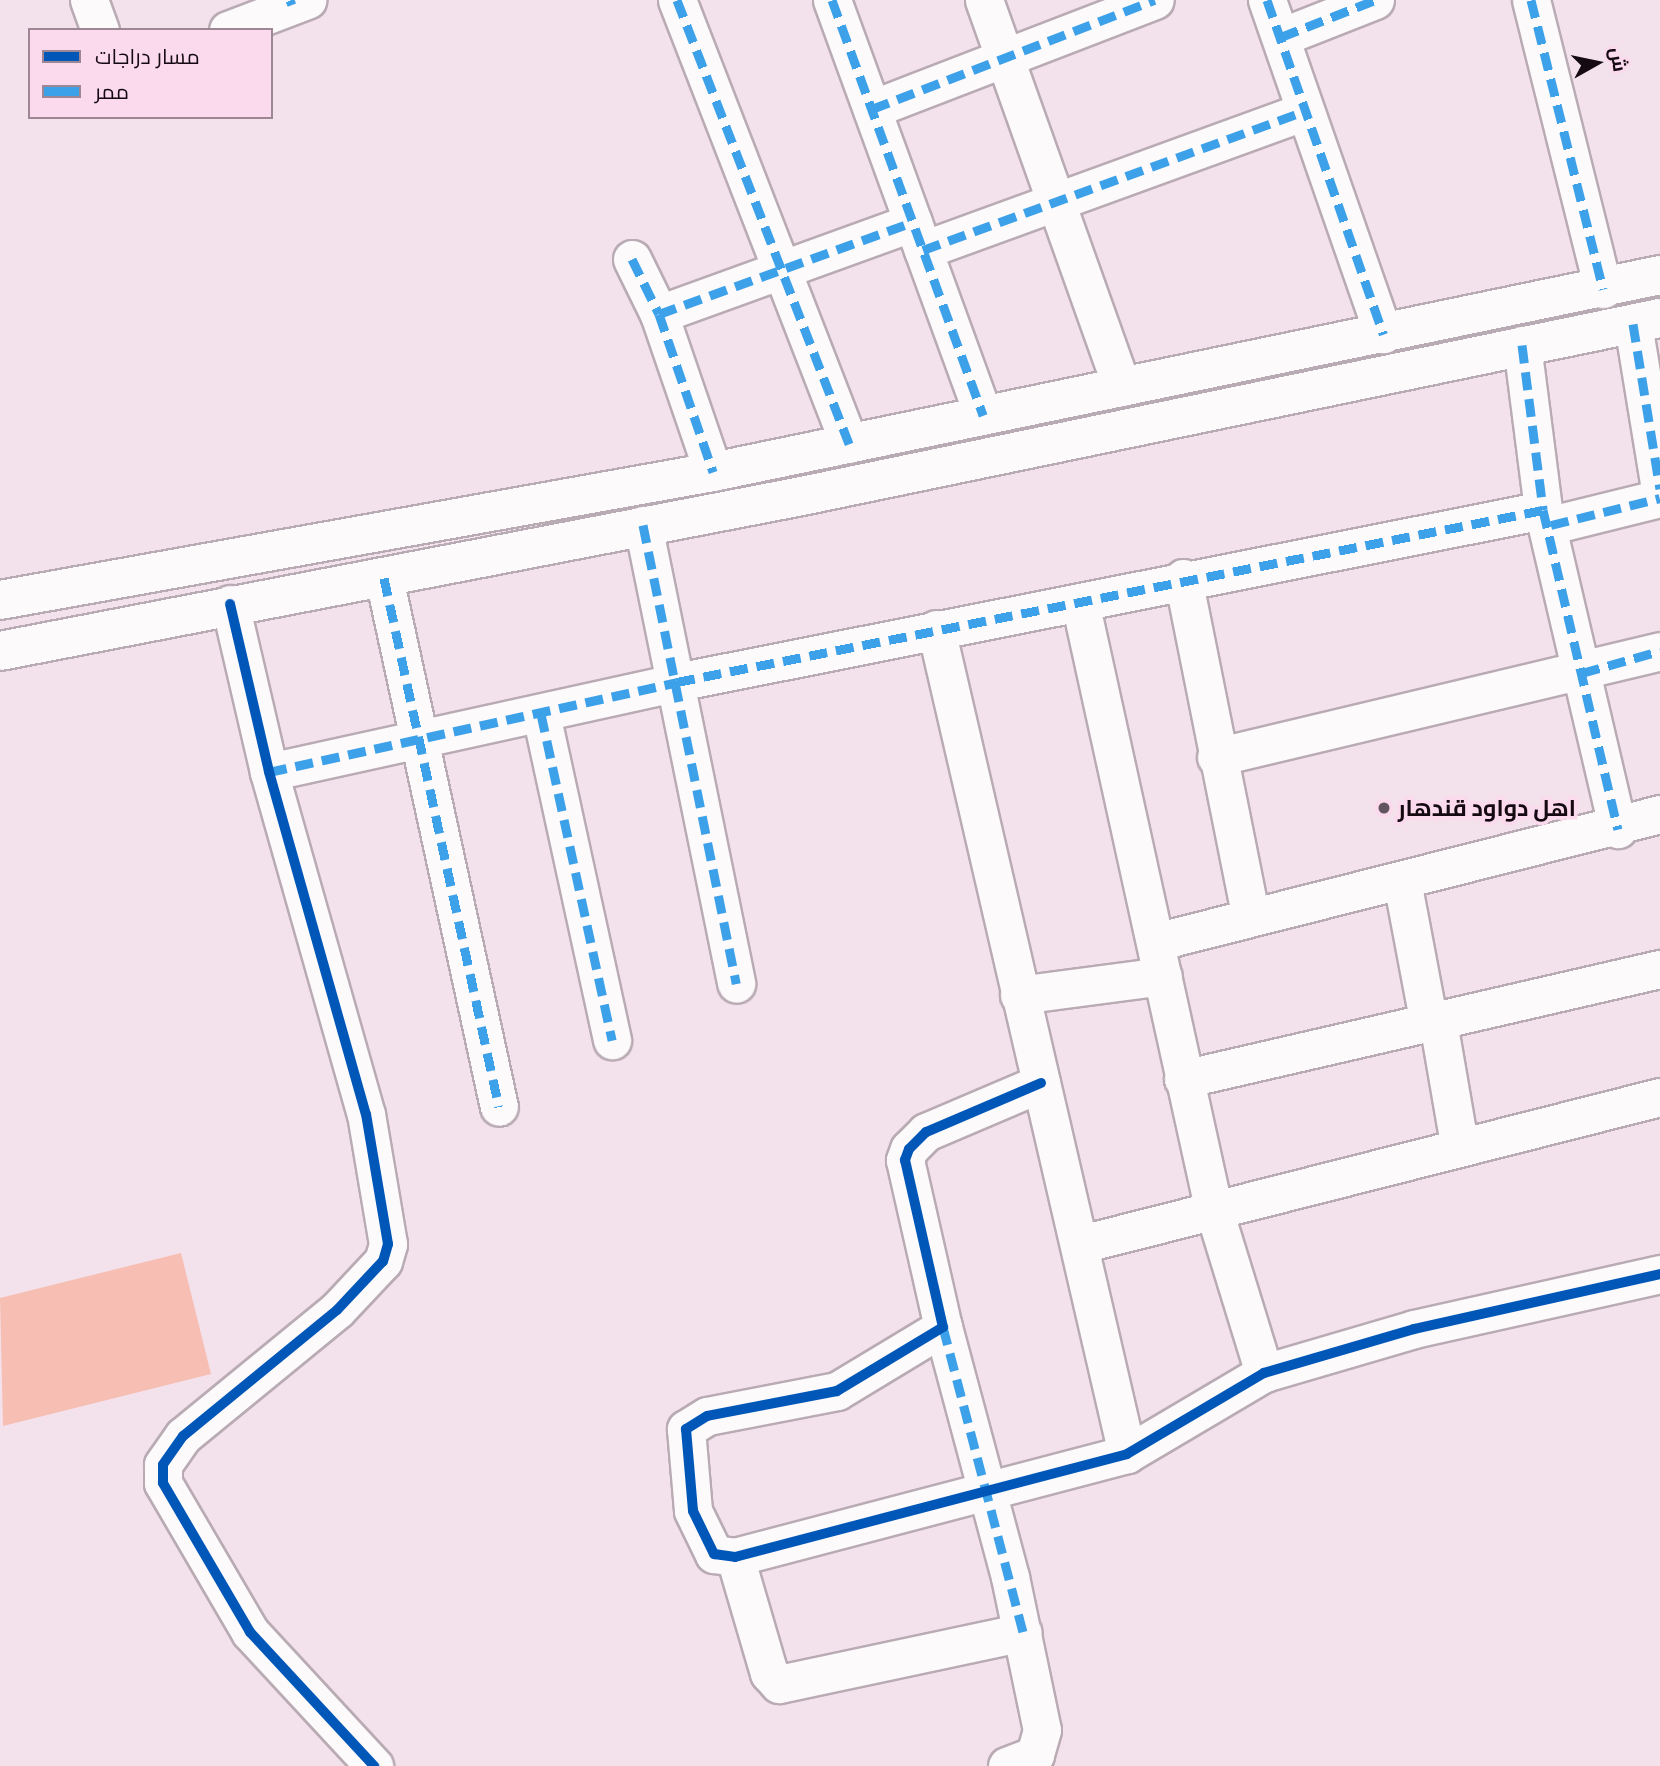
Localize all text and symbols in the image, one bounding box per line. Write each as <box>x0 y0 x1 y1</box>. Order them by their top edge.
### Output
legend <box>28 28 273 119</box>
north arrow <box>1562 28 1632 98</box>
text: مسار دراجات <box>95 42 200 71</box>
text: ش <box>1603 45 1633 74</box>
text: ممر <box>95 77 129 106</box>
place label: اهل دواود قندهار <box>1398 794 1576 822</box>
marker: اهل دواود قندهار <box>1376 800 1392 816</box>

